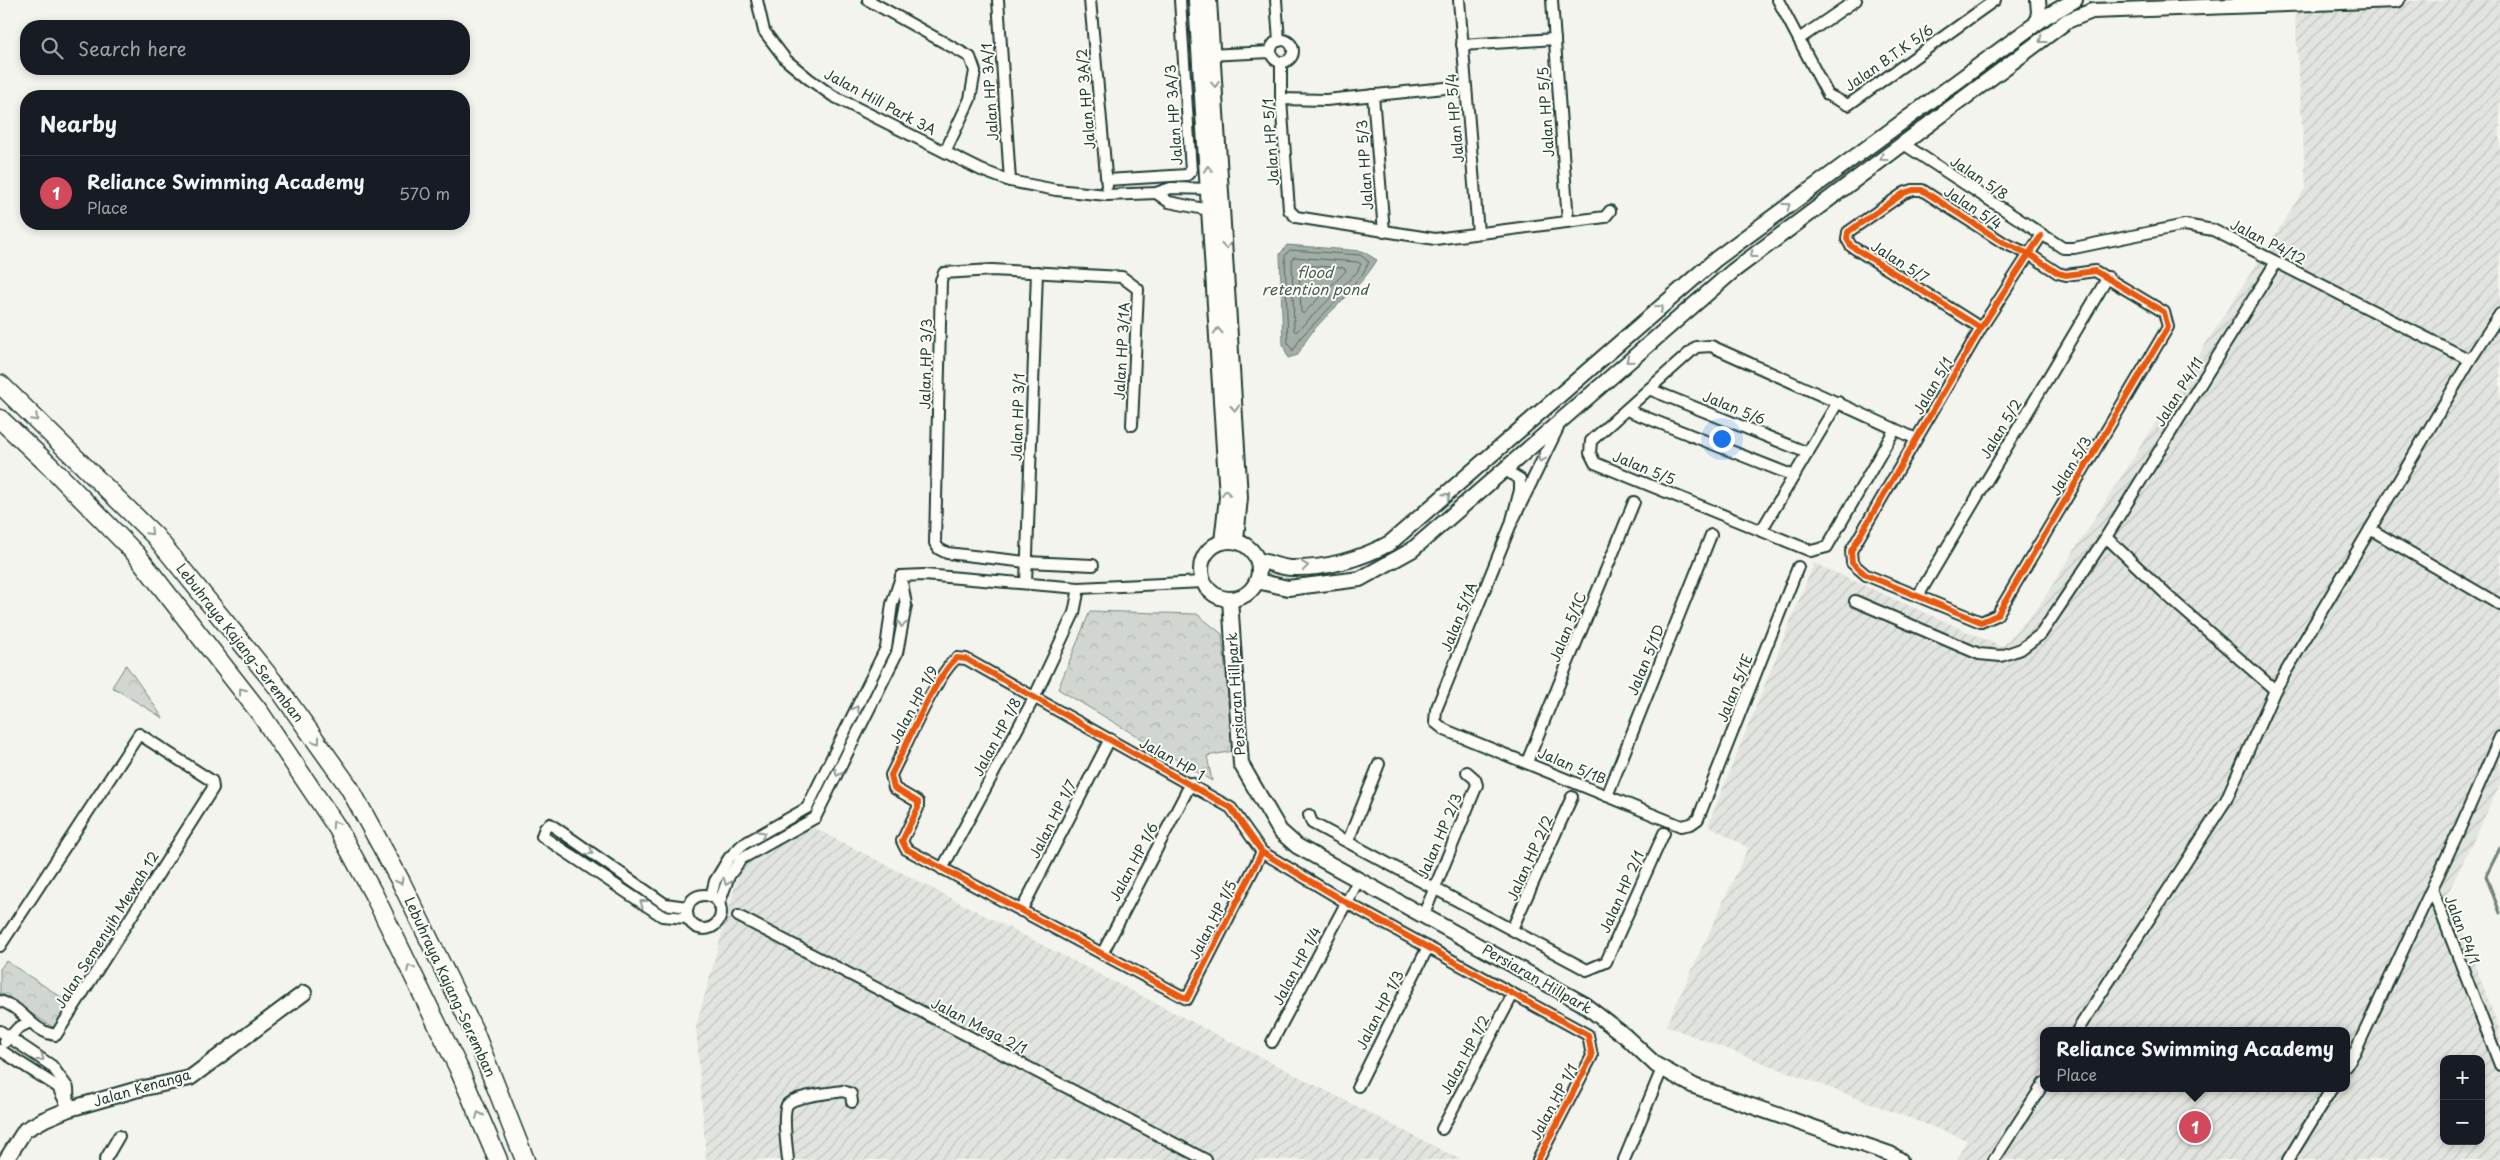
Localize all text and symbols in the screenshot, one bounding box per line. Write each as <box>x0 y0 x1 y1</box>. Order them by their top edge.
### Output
street label: Jalan B.T.K 5/6 <box>1840 19 1937 96</box>
search box <box>20 20 470 75</box>
icon: search <box>38 34 66 62</box>
text: Search here <box>78 34 187 62</box>
one-way arrow <box>2038 34 2048 43</box>
street label: Jalan HP 3A/1 <box>976 42 1003 142</box>
street label: Jalan HP 3A/2 <box>1071 48 1100 150</box>
street label: Jalan Hill Park 3A <box>821 63 940 140</box>
street label: Jalan HP 3A/3 <box>1160 64 1187 166</box>
street label: Jalan HP 5/5 <box>1532 66 1559 158</box>
street label: Jalan HP 5/4 <box>1440 72 1469 164</box>
one-way arrow <box>1209 80 1220 88</box>
street label: Jalan HP 5/1 <box>1257 98 1284 186</box>
text: Nearby <box>40 107 117 139</box>
street label: Jalan HP 5/3 <box>1351 119 1378 211</box>
street label: Jalan 5/8 <box>1946 151 2012 205</box>
one-way arrow <box>1880 152 1889 160</box>
one-way arrow <box>1202 164 1213 172</box>
text: Reliance Swimming Academy <box>87 167 365 195</box>
text: 1 <box>52 181 60 205</box>
text: 570 m <box>399 181 450 205</box>
street label: Jalan 5/4 <box>1940 181 2007 234</box>
text: Place <box>87 195 128 219</box>
one-way arrow <box>1781 203 1791 212</box>
street label: Jalan P4/12 <box>2227 213 2310 270</box>
street label: Jalan 5/7 <box>1867 235 1933 288</box>
one-way arrow <box>1220 242 1231 250</box>
one-way arrow <box>1750 250 1759 258</box>
water label: flood retention pond <box>1262 260 1371 300</box>
street label: Jalan HP 3/1A <box>1108 301 1135 401</box>
one-way arrow <box>1655 304 1664 313</box>
street label: Jalan HP 3/3 <box>914 318 937 410</box>
one-way arrow <box>1212 327 1223 335</box>
street label: Jalan 5/1 <box>1908 353 1957 418</box>
street label: Jalan P4/11 <box>2149 353 2208 430</box>
one-way arrow <box>1626 354 1635 363</box>
street label: Jalan HP 3/1 <box>1005 373 1030 461</box>
street label: Jalan 5/6 <box>1700 385 1769 430</box>
street label: Jalan 5/2 <box>1974 395 2027 463</box>
one-way arrow <box>1229 404 1240 412</box>
one-way arrow <box>29 412 38 421</box>
your location <box>1709 426 1735 452</box>
street label: Jalan 5/3 <box>2045 432 2097 499</box>
street label: Jalan 5/5 <box>1610 445 1679 490</box>
one-way arrow <box>1537 454 1548 463</box>
one-way arrow <box>1221 489 1231 496</box>
one-way arrow <box>1441 493 1450 502</box>
one-way arrow <box>144 526 153 535</box>
street label: Lebuhraya Kajang-Seremban <box>172 559 309 727</box>
one-way arrow <box>1301 562 1310 572</box>
street label: Jalan 5/1A <box>1435 579 1482 655</box>
street label: Jalan 5/1C <box>1544 589 1591 665</box>
one-way arrow <box>898 620 908 629</box>
street label: Jalan 5/1D <box>1622 621 1669 698</box>
street label: Persiaran Hillpark <box>1221 631 1250 756</box>
street label: Jalan 5/1E <box>1711 650 1758 725</box>
street label: Jalan HP 1/9 <box>884 662 943 747</box>
one-way arrow <box>239 687 248 697</box>
street label: Jalan HP 1/8 <box>967 694 1026 780</box>
one-way arrow <box>850 705 860 714</box>
street label: Jalan HP 1 <box>1136 732 1209 785</box>
one-way arrow <box>311 735 320 745</box>
street label: Jalan 5/1B <box>1535 742 1610 789</box>
one-way arrow <box>834 767 844 776</box>
street label: Jalan HP 1/7 <box>1024 776 1081 862</box>
street label: Jalan HP 2/3 <box>1412 790 1467 882</box>
street label: Jalan HP 2/2 <box>1501 812 1558 904</box>
street label: Jalan HP 1/6 <box>1104 818 1163 905</box>
one-way arrow <box>332 820 341 830</box>
one-way arrow <box>756 830 765 840</box>
one-way arrow <box>584 846 594 855</box>
street label: Jalan Semenyih Mewah 12 <box>49 847 164 1013</box>
street label: Jalan HP 2/1 <box>1594 847 1649 936</box>
one-way arrow <box>394 875 404 884</box>
one-way arrow <box>723 877 734 886</box>
street label: Jalan HP 1/5 <box>1184 877 1242 963</box>
street label: Jalan P4/1 <box>2440 892 2485 968</box>
street label: Lebuhraya Kajang-Seremban <box>399 893 502 1080</box>
one-way arrow <box>639 899 648 909</box>
street label: Jalan HP 1/4 <box>1267 923 1326 1009</box>
street label: Persiaran Hillpark <box>1478 939 1596 1019</box>
one-way arrow <box>406 964 416 973</box>
street label: Jalan HP 1/3 <box>1351 966 1409 1053</box>
street label: Jalan Mega 2/1 <box>927 992 1031 1059</box>
street label: Jalan HP 1/2 <box>1435 1011 1494 1098</box>
popup <box>2040 1027 2350 1092</box>
text: Reliance Swimming Academy <box>2056 1034 2334 1062</box>
one-way arrow <box>35 1052 44 1060</box>
map controls <box>2440 1055 2485 1145</box>
button: + <box>2440 1055 2485 1100</box>
street label: Jalan HP 1/1 <box>1525 1060 1582 1144</box>
text: Place <box>2056 1062 2097 1086</box>
street label: Jalan Kenanga <box>91 1063 193 1111</box>
button: − <box>2440 1100 2485 1145</box>
pin: 1 <box>2179 1108 2211 1146</box>
one-way arrow <box>475 1111 486 1120</box>

